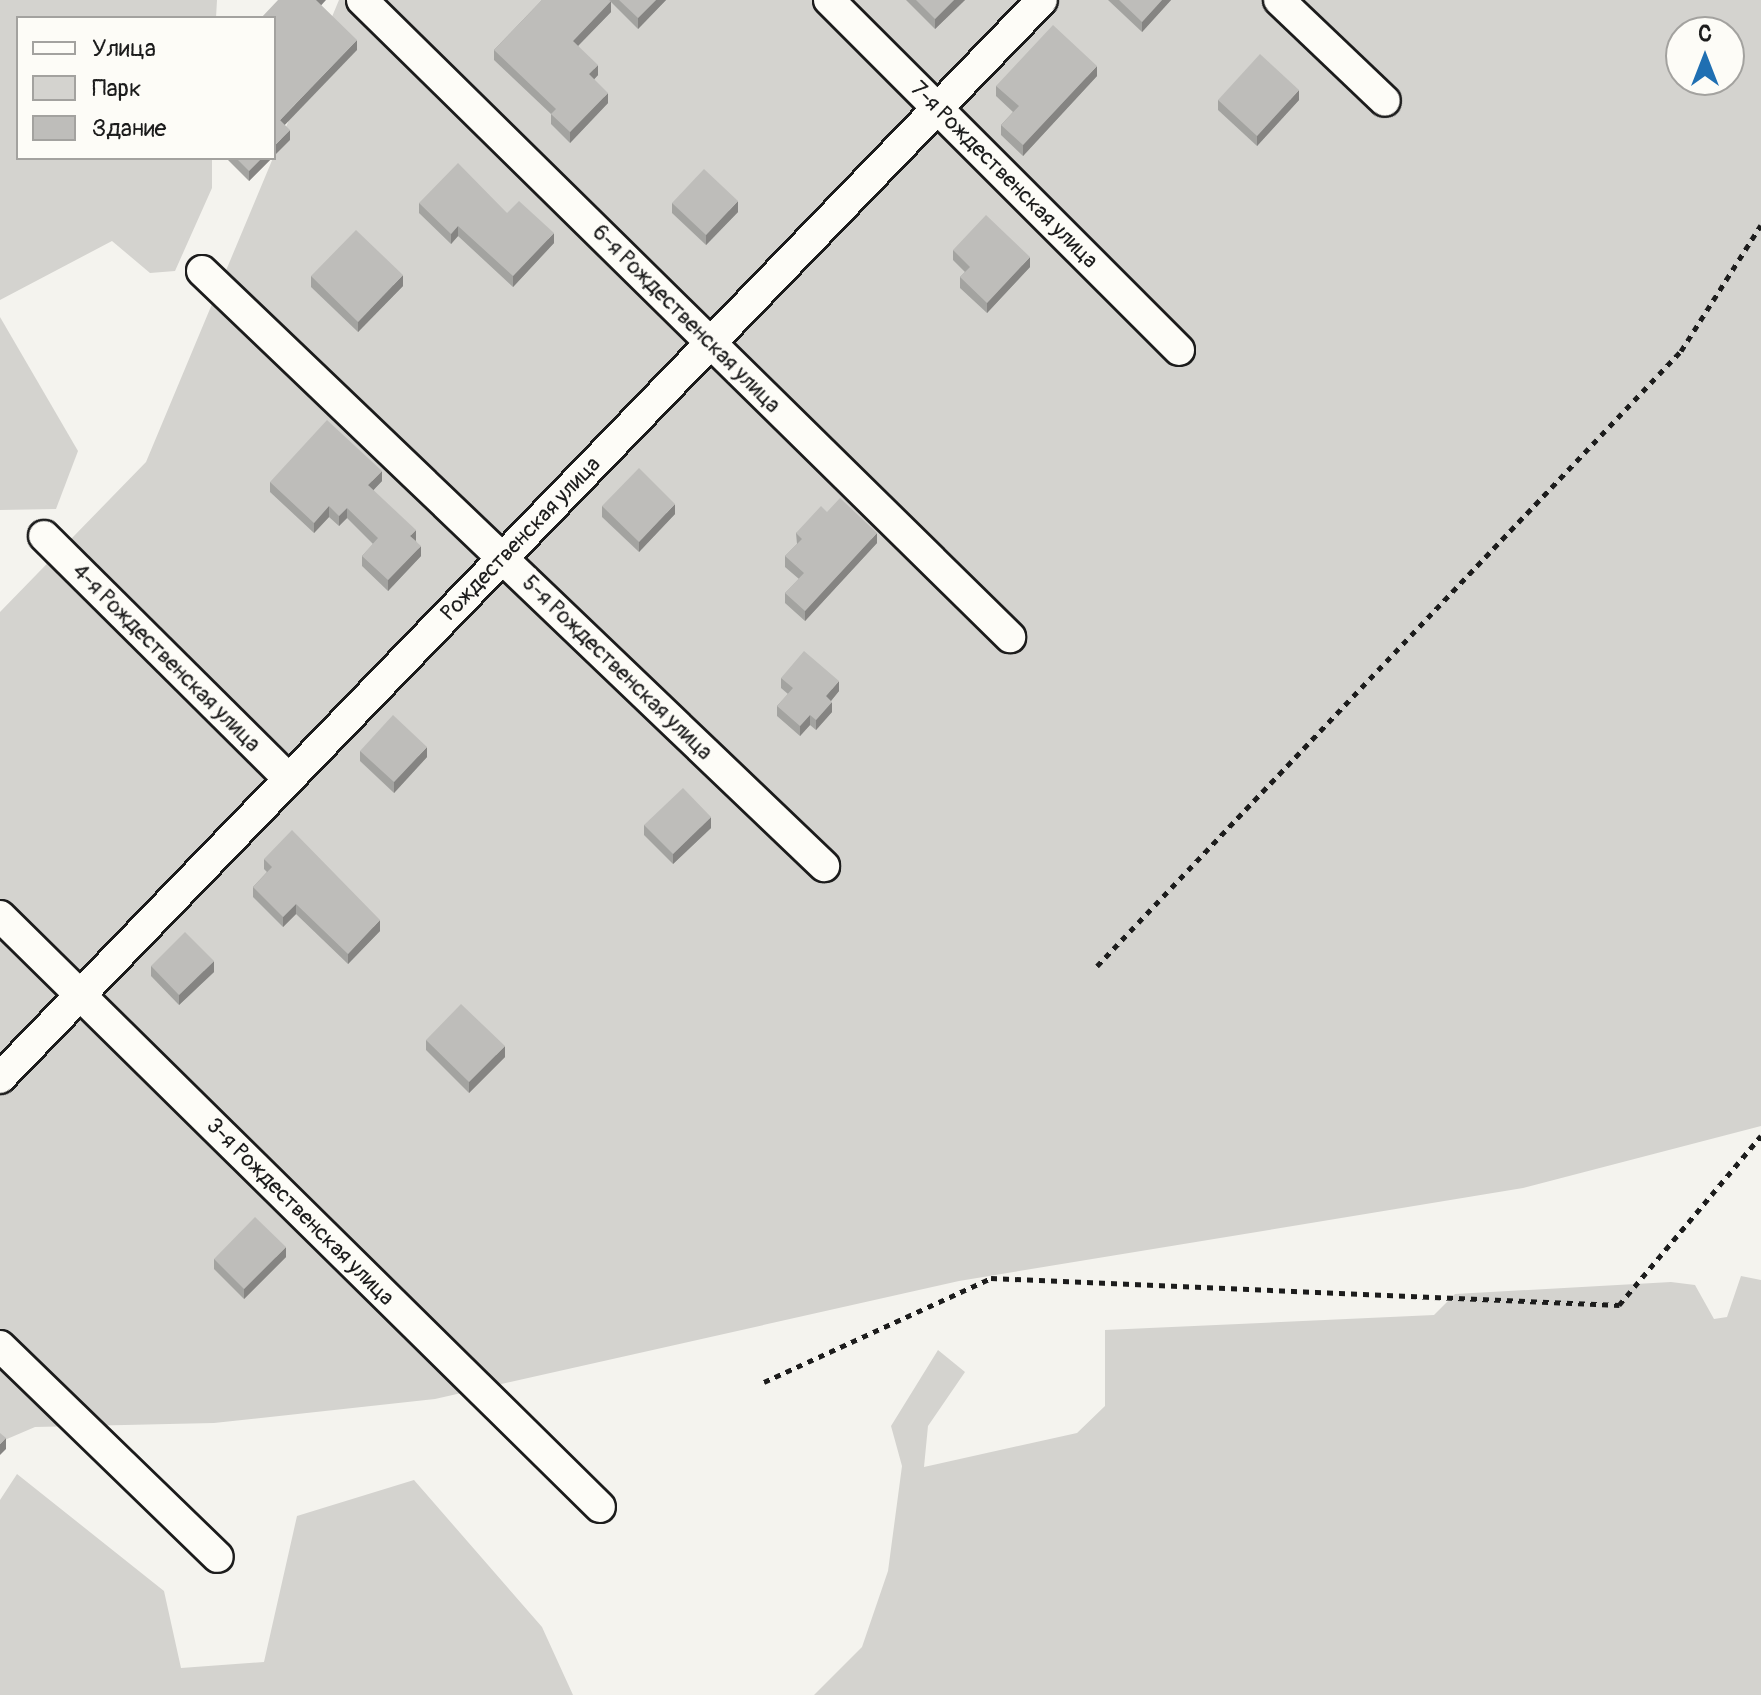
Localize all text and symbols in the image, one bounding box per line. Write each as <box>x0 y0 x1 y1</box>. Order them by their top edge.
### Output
legend <box>16 16 276 160</box>
north arrow <box>1665 16 1745 96</box>
text: С <box>1698 20 1712 48</box>
text: Улица <box>92 34 156 63</box>
text: Парк <box>92 74 141 103</box>
street label: 7-я Рождественская улица <box>905 76 1103 274</box>
text: Здание <box>92 114 166 143</box>
street label: 6-я Рождественская улица <box>586 219 786 419</box>
street label: Рождественская улица <box>436 451 606 627</box>
street label: 4-я Рождественская улица <box>66 558 266 758</box>
street label: 5-я Рождественская улица <box>516 570 718 766</box>
street label: 3-я Рождественская улица <box>201 1113 399 1311</box>

